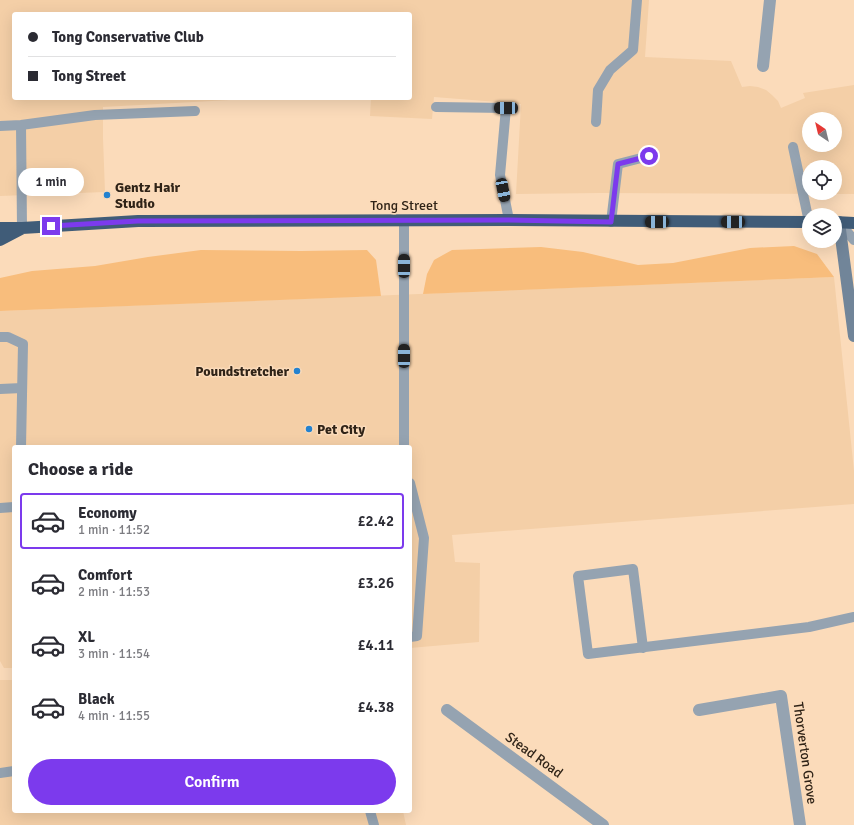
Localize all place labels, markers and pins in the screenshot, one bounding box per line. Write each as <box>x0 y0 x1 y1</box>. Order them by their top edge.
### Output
place label: Gentz Hair Studio <box>115 179 181 212</box>
marker: Gentz Hair Studio <box>102 190 112 200</box>
place label: Poundstretcher <box>195 363 289 380</box>
marker: Poundstretcher <box>292 366 302 376</box>
place label: Pet City <box>317 421 365 438</box>
marker: Pet City <box>304 424 314 434</box>

